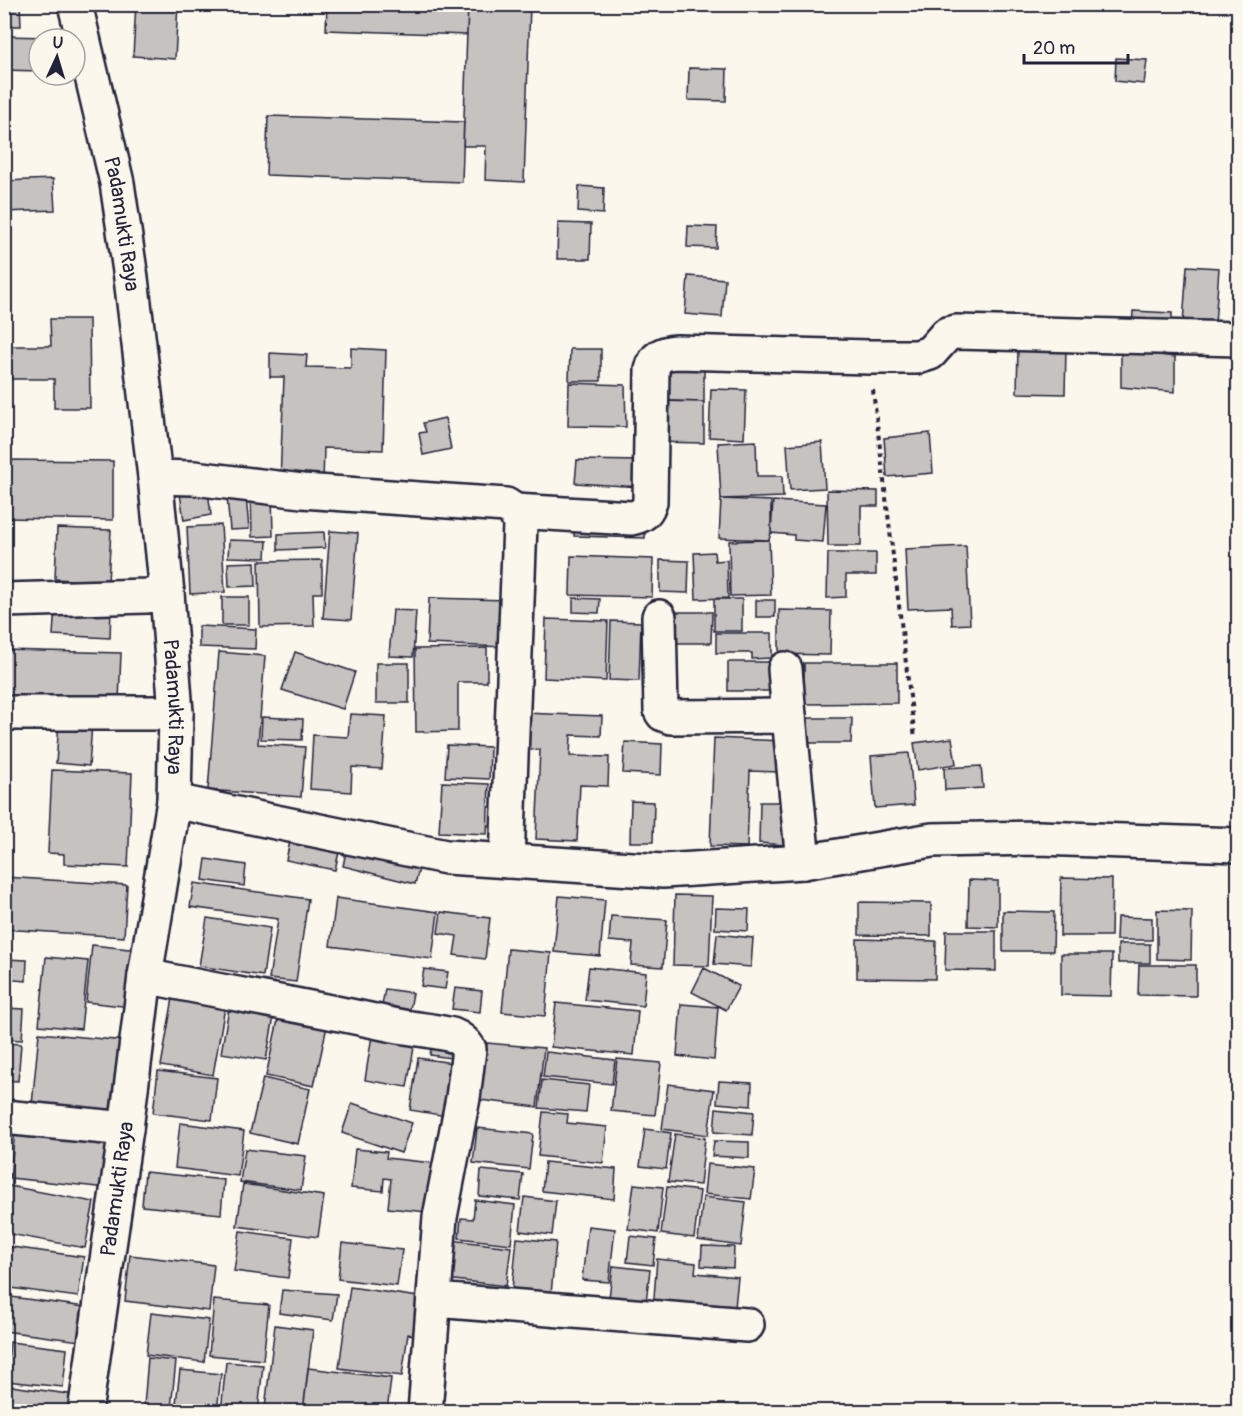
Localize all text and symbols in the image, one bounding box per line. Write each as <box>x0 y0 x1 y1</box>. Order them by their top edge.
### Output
north arrow <box>27 27 87 87</box>
scale bar <box>1024 27 1128 65</box>
text: U <box>52 33 64 53</box>
text: 20 m <box>1033 37 1075 60</box>
street label: Padamukti Raya <box>97 154 145 293</box>
street label: Padamukti Raya <box>156 638 189 775</box>
street label: Padamukti Raya <box>95 1120 140 1258</box>

